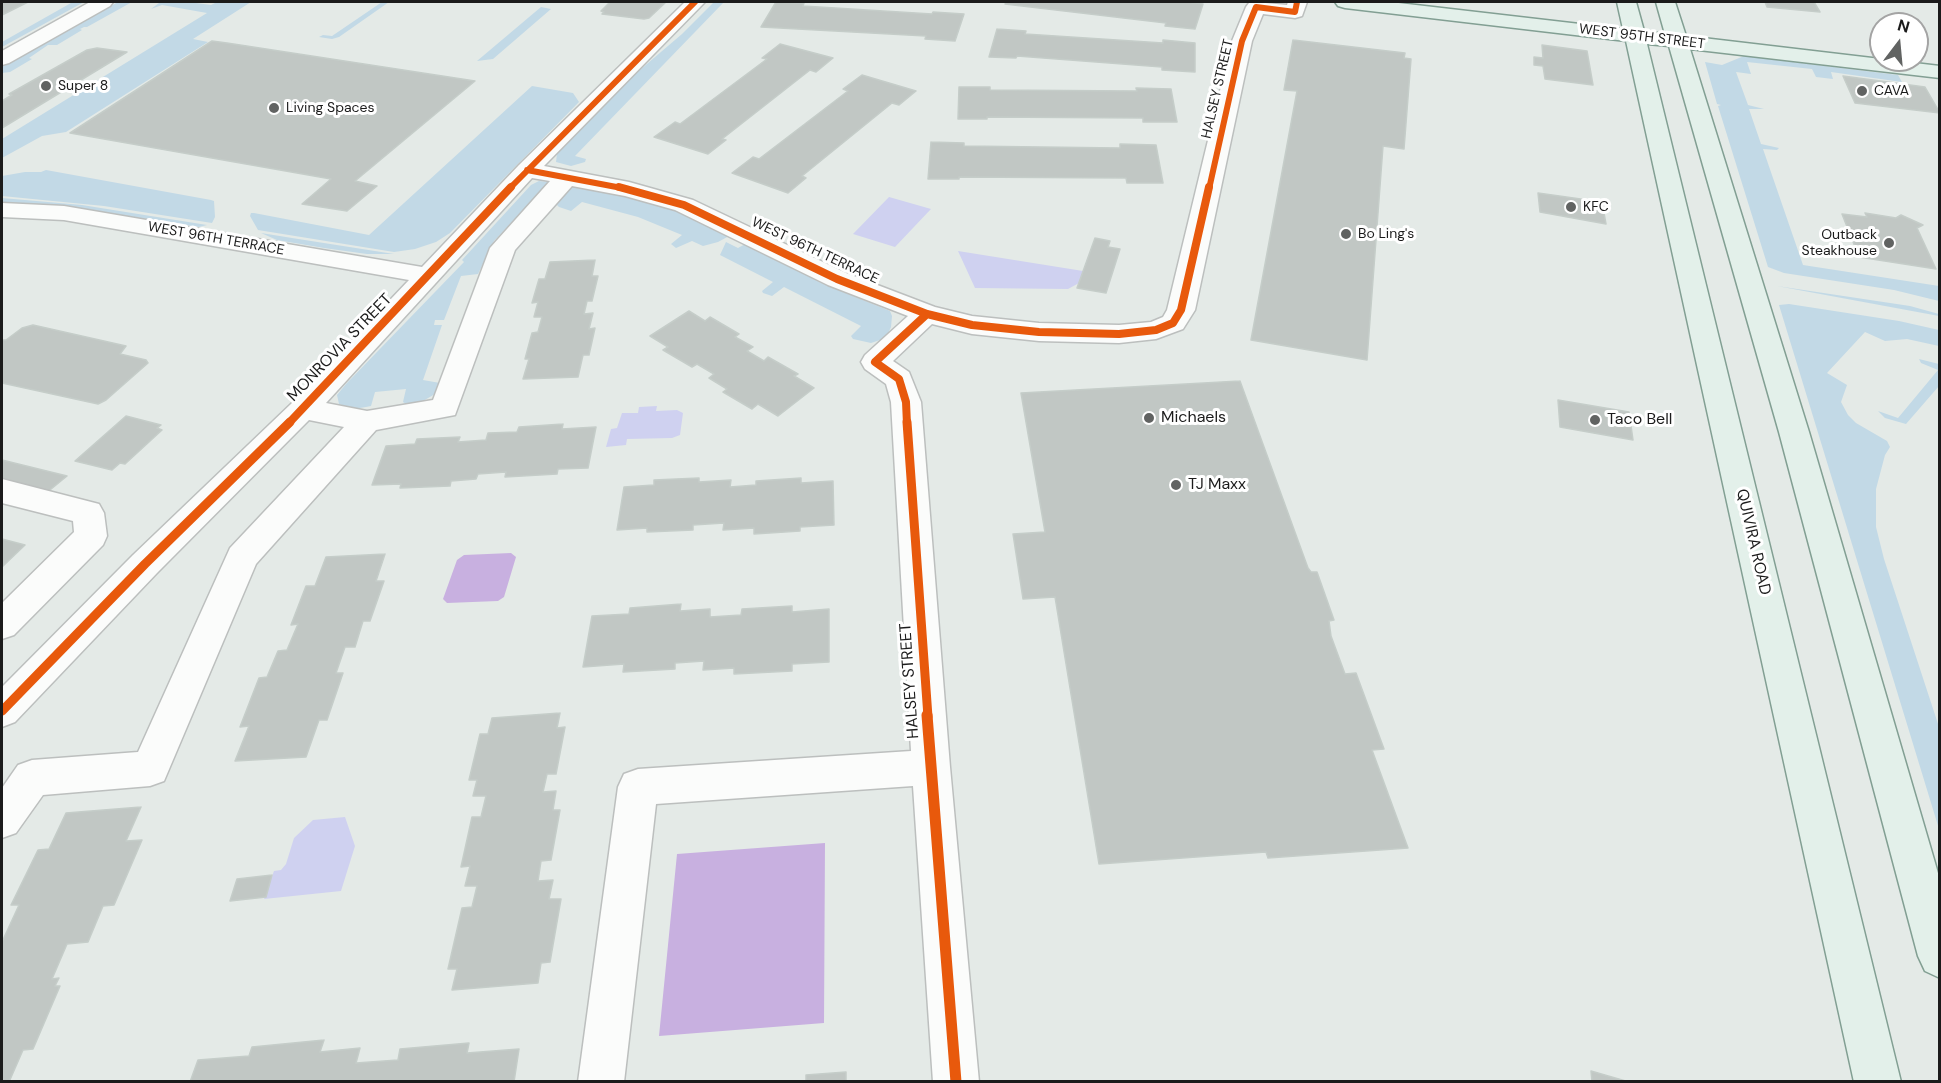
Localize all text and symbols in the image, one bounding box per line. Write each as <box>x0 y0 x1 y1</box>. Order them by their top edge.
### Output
north arrow <box>1869 12 1929 72</box>
text: N <box>1895 14 1912 38</box>
street label: WEST 95TH STREET <box>1578 21 1706 53</box>
street label: HALSEY STREET <box>1198 38 1238 140</box>
place label: Super 8 <box>58 78 108 94</box>
marker: Super 8 <box>39 79 53 93</box>
place label: CAVA <box>1874 83 1909 99</box>
marker: CAVA <box>1855 84 1869 98</box>
place label: Living Spaces <box>286 100 375 116</box>
marker: Living Spaces <box>267 101 281 115</box>
place label: KFC <box>1583 199 1609 215</box>
marker: KFC <box>1564 200 1578 214</box>
street label: WEST 96TH TERRACE <box>749 214 881 288</box>
street label: WEST 96TH TERRACE <box>146 219 286 259</box>
place label: Bo Ling's <box>1358 226 1414 242</box>
marker: Bo Ling's <box>1339 227 1353 241</box>
place label: Outback Steakhouse <box>1802 227 1877 260</box>
marker: Outback Steakhouse <box>1882 236 1896 250</box>
street label: MONROVIA STREET <box>284 290 396 406</box>
place label: Michaels <box>1161 408 1226 428</box>
place label: Taco Bell <box>1607 410 1672 430</box>
marker: Michaels <box>1142 411 1156 425</box>
marker: Taco Bell <box>1588 413 1602 427</box>
place label: TJ Maxx <box>1188 475 1246 495</box>
marker: TJ Maxx <box>1169 478 1183 492</box>
street label: QUIVIRA ROAD <box>1731 487 1775 597</box>
street label: HALSEY STREET <box>896 623 924 739</box>

